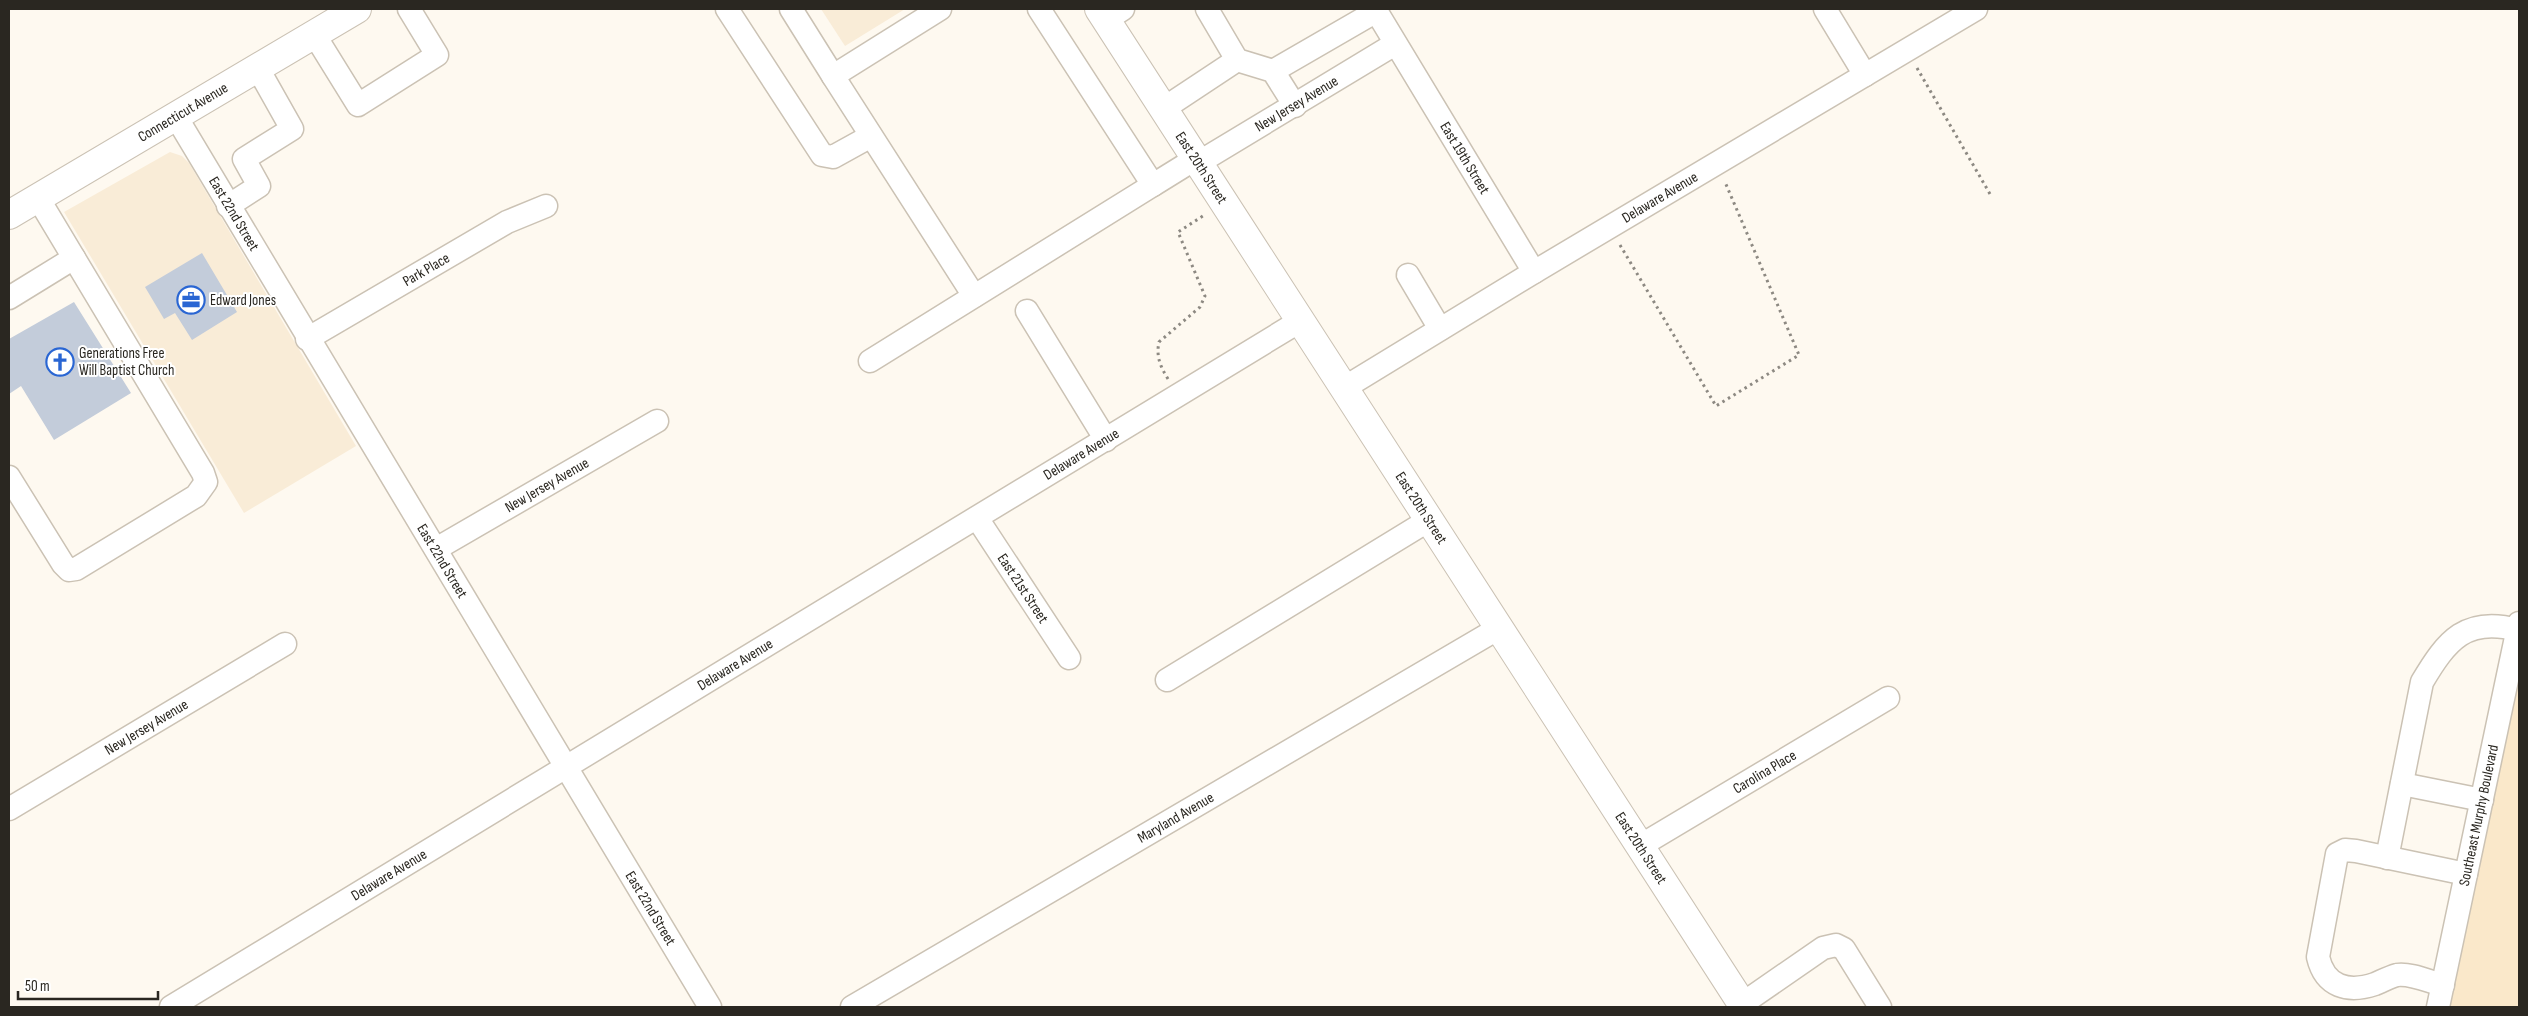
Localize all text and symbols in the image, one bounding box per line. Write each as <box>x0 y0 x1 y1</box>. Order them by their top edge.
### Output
street label: New Jersey Avenue <box>1251 71 1342 136</box>
street label: Connecticut Avenue <box>134 78 231 146</box>
street label: East 19th Street <box>1436 118 1494 198</box>
street label: East 20th Street <box>1171 128 1232 208</box>
street label: Delaware Avenue <box>1618 167 1701 227</box>
street label: East 22nd Street <box>205 173 264 255</box>
street label: Park Place <box>399 248 453 290</box>
office icon: Edward Jones <box>176 285 206 315</box>
place label: Edward Jones <box>210 291 276 310</box>
place label: Generations Free Will Baptist Church <box>79 344 174 380</box>
church icon: Generations Free Will Baptist Church <box>45 347 75 377</box>
street label: Delaware Avenue <box>1040 424 1122 484</box>
street label: New Jersey Avenue <box>501 453 592 517</box>
street label: East 20th Street <box>1391 468 1452 548</box>
street label: East 22nd Street <box>413 520 472 602</box>
street label: East 21st Street <box>993 550 1053 627</box>
street label: Delaware Avenue <box>694 634 776 695</box>
street label: New Jersey Avenue <box>101 695 191 759</box>
street label: Southeast Murphy Boulevard <box>2454 743 2503 888</box>
street label: Carolina Place <box>1729 745 1800 798</box>
street label: Maryland Avenue <box>1134 788 1217 847</box>
street label: East 20th Street <box>1611 808 1672 888</box>
street label: Delaware Avenue <box>348 844 430 905</box>
street label: East 22nd Street <box>621 868 681 949</box>
scale bar <box>18 968 158 1000</box>
text: 50 m <box>25 977 50 996</box>

